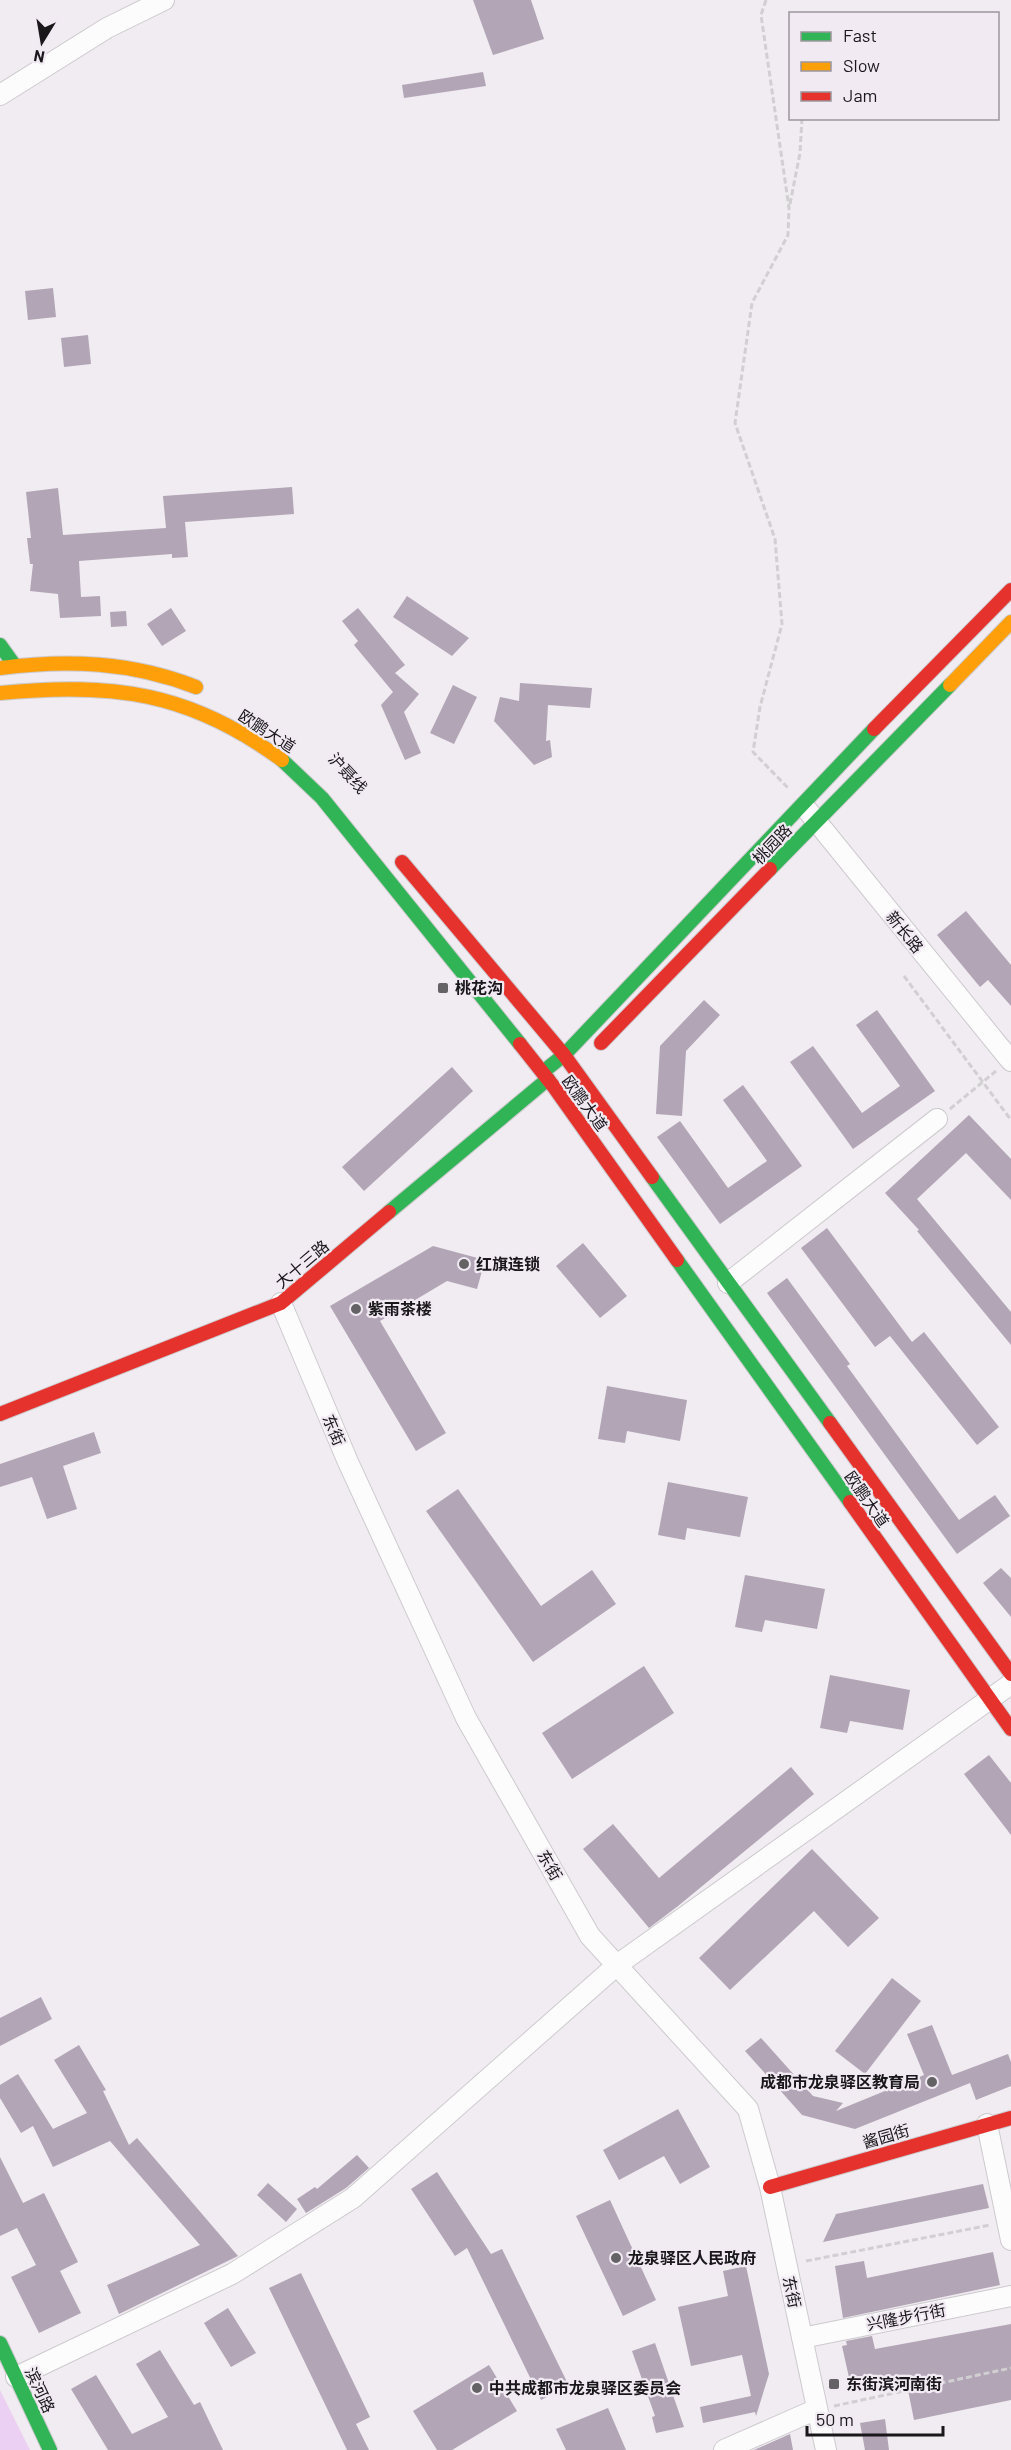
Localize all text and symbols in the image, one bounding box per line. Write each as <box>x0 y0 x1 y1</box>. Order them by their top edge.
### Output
north arrow <box>12 12 72 72</box>
legend <box>789 12 999 120</box>
text: Fast <box>843 24 877 46</box>
text: N <box>32 47 46 68</box>
text: Slow <box>843 54 880 76</box>
text: Jam <box>843 84 877 106</box>
street label: 欧鹏大道 <box>235 705 299 756</box>
street label: 沪聂线 <box>325 749 372 797</box>
street label: 桃园路 <box>748 820 795 868</box>
street label: 新长路 <box>883 907 928 956</box>
place label: 桃花沟 <box>455 978 503 997</box>
marker: 桃花沟 <box>436 981 450 995</box>
street label: 欧鹏大道 <box>559 1071 612 1134</box>
street label: 大十三路 <box>271 1236 332 1291</box>
place label: 红旗连锁 <box>476 1254 540 1273</box>
marker: 红旗连锁 <box>457 1257 471 1271</box>
place label: 紫雨茶楼 <box>368 1299 432 1318</box>
marker: 紫雨茶楼 <box>349 1302 363 1316</box>
street label: 东街 <box>319 1411 349 1448</box>
street label: 欧鹏大道 <box>841 1467 894 1530</box>
street label: 东街 <box>534 1846 567 1883</box>
place label: 成都市龙泉驿区教育局 <box>760 2072 920 2091</box>
marker: 成都市龙泉驿区教育局 <box>925 2075 939 2089</box>
street label: 酱园街 <box>860 2120 912 2151</box>
place label: 龙泉驿区人民政府 <box>628 2248 756 2267</box>
marker: 龙泉驿区人民政府 <box>609 2251 623 2265</box>
street label: 东街 <box>780 2274 805 2310</box>
street label: 兴隆步行街 <box>865 2300 947 2333</box>
street label: 滨河路 <box>22 2364 59 2416</box>
place label: 东街滨河南街 <box>846 2374 942 2393</box>
marker: 东街滨河南街 <box>827 2377 841 2391</box>
place label: 中共成都市龙泉驿区委员会 <box>489 2378 681 2397</box>
marker: 中共成都市龙泉驿区委员会 <box>470 2381 484 2395</box>
scale bar <box>807 2399 944 2437</box>
text: 50 m <box>816 2408 854 2430</box>

